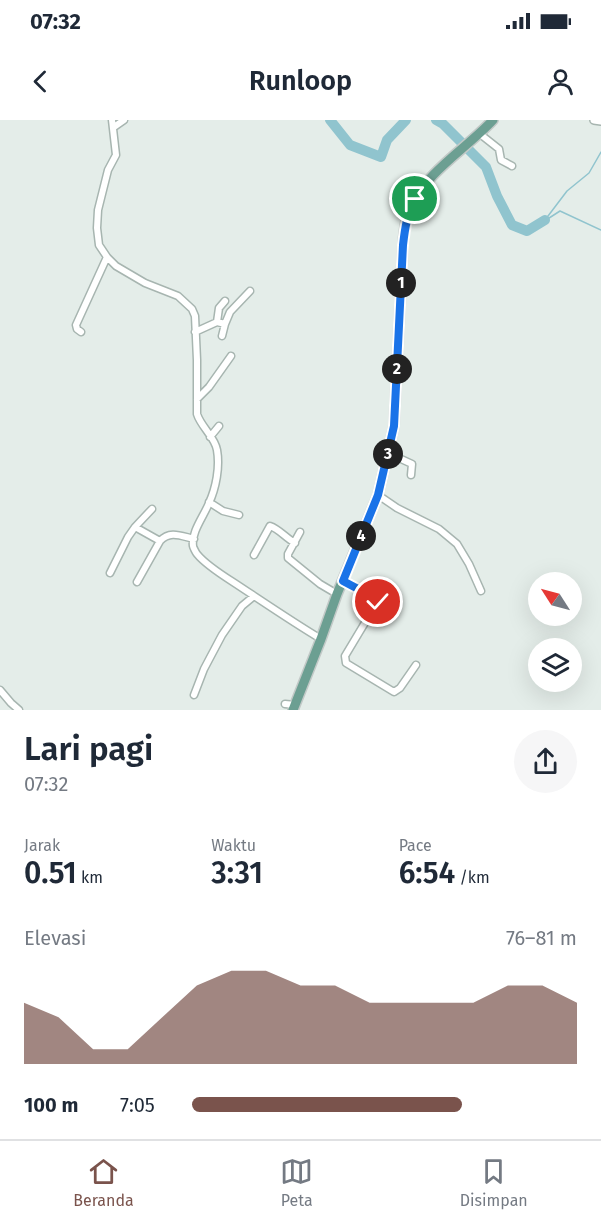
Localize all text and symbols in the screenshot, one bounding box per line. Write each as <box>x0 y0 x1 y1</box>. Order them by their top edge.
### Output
text: 07:32 <box>30 8 81 35</box>
icon: back <box>24 65 57 98</box>
text: Runloop <box>249 65 352 97</box>
icon: person <box>544 65 577 98</box>
pin <box>389 173 440 224</box>
icon: arrive <box>398 182 431 215</box>
pin: 1 <box>386 268 416 298</box>
text: 1 <box>397 273 405 292</box>
pin: 2 <box>382 354 412 384</box>
text: 2 <box>393 359 401 378</box>
pin: 3 <box>373 439 403 469</box>
text: 3 <box>384 444 392 463</box>
pin: 4 <box>346 521 376 551</box>
text: 4 <box>356 526 366 545</box>
north arrow <box>528 572 582 626</box>
map controls <box>528 572 582 692</box>
pin <box>352 576 403 627</box>
icon: check <box>361 585 394 618</box>
button: layers <box>528 638 582 692</box>
text: Lari pagi <box>24 729 153 769</box>
button: share <box>514 730 577 793</box>
text: 07:32 <box>24 772 68 796</box>
text: Jarak <box>24 836 60 855</box>
text: Waktu <box>211 836 256 855</box>
text: Pace <box>399 836 432 855</box>
text: 0.51 <box>24 855 77 891</box>
text: 3:31 <box>211 855 263 891</box>
text: 6:54 <box>399 855 455 891</box>
text: km <box>77 868 103 887</box>
text: /km <box>455 868 490 887</box>
text: Elevasi <box>24 926 86 950</box>
text: 76–81 m <box>506 926 577 950</box>
text: 100 m <box>24 1093 78 1117</box>
text: 7:05 <box>120 1093 155 1117</box>
tab: Beranda <box>73 1155 134 1210</box>
tab: Peta <box>280 1155 313 1210</box>
tab: Disimpan <box>460 1155 528 1210</box>

